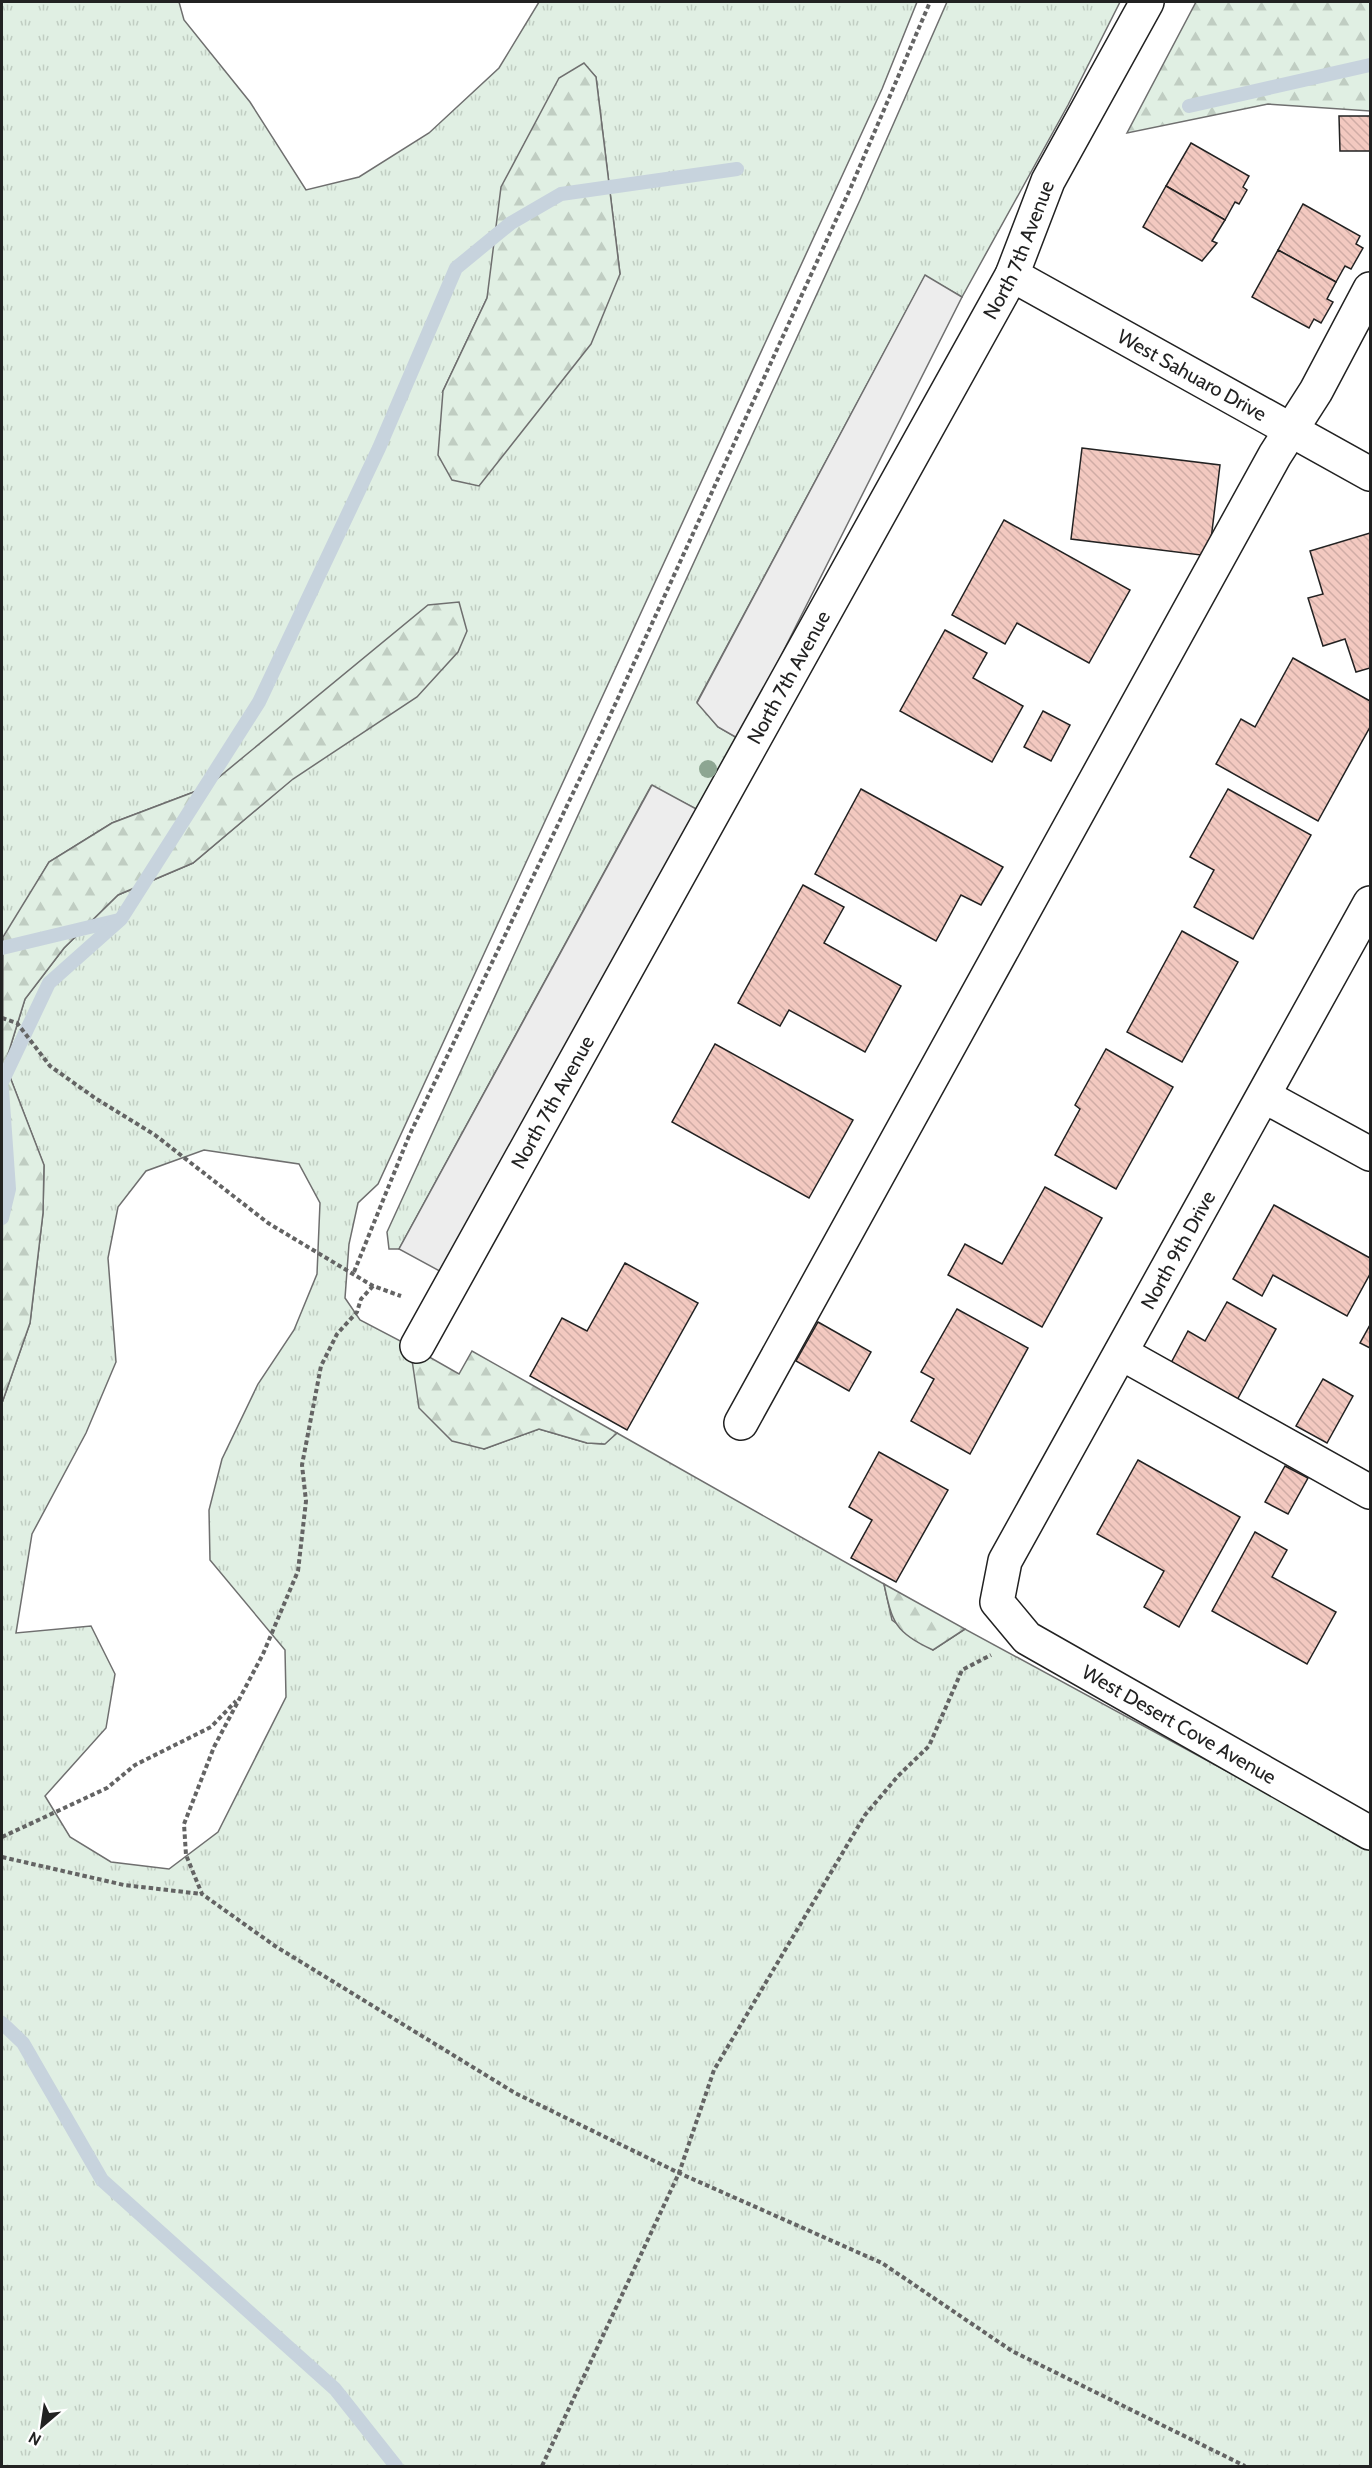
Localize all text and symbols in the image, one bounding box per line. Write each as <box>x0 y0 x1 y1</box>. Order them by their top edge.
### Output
street label: North 7th Avenue <box>978 177 1059 323</box>
street label: West Sahuaro Drive <box>1113 324 1271 426</box>
street label: North 7th Avenue <box>742 606 835 748</box>
street label: North 7th Avenue <box>506 1031 599 1173</box>
street label: North 9th Drive <box>1136 1187 1220 1313</box>
street label: West Desert Cove Avenue <box>1078 1660 1280 1789</box>
north arrow <box>12 2396 72 2456</box>
text: N <box>25 2428 45 2450</box>

